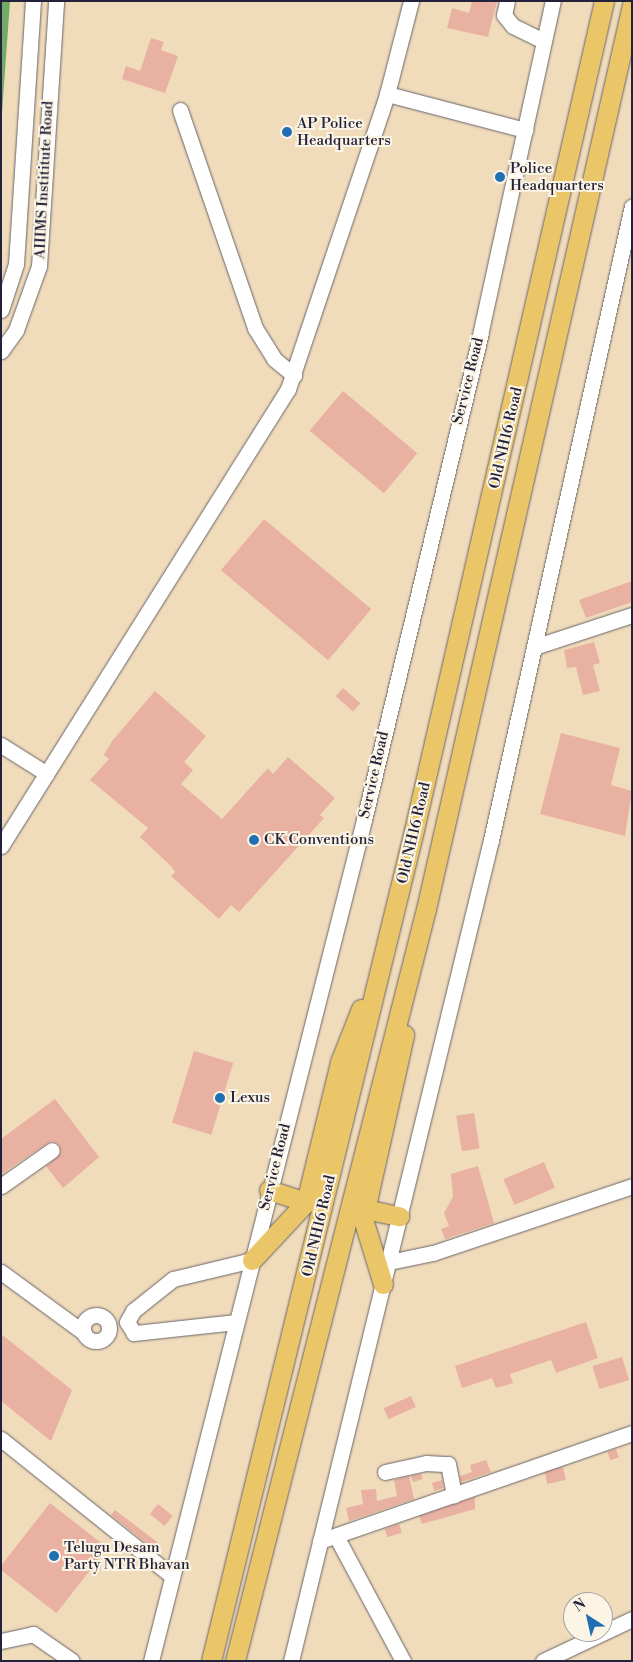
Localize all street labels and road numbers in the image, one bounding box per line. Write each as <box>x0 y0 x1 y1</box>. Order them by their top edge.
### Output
street label: AIIIMS Instititute Road <box>31 100 57 260</box>
street label: Service Road <box>449 336 487 426</box>
street label: Old NH16 Road <box>486 385 526 491</box>
street label: Service Road <box>355 730 393 820</box>
street label: Old NH16 Road <box>394 780 434 886</box>
street label: Service Road <box>256 1122 294 1212</box>
street label: Old NH16 Road <box>299 1173 339 1279</box>

